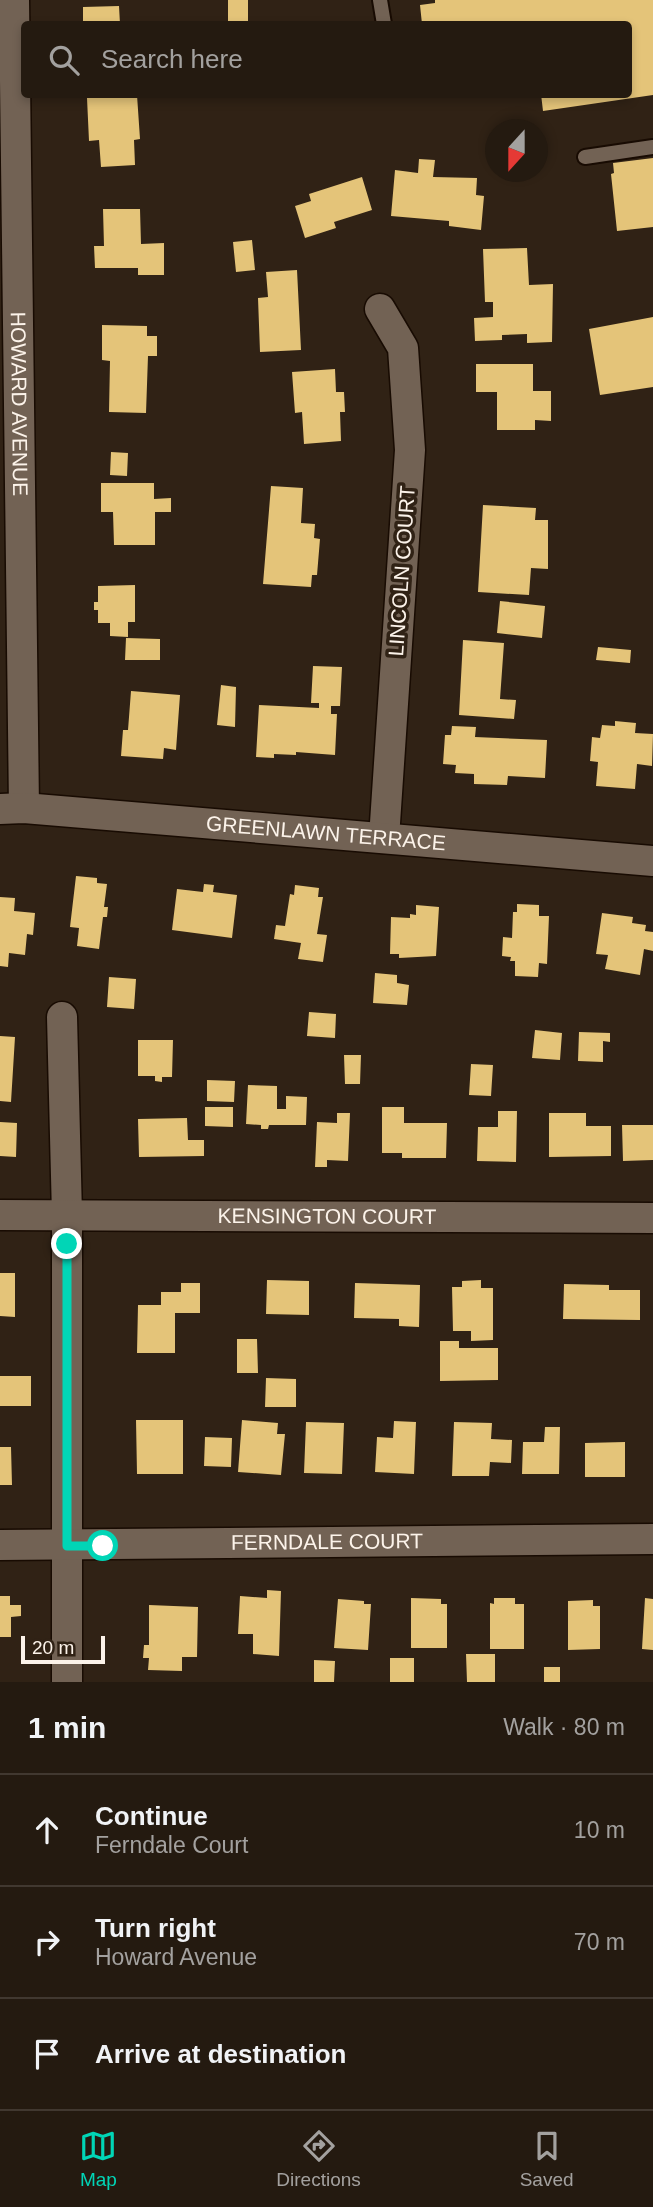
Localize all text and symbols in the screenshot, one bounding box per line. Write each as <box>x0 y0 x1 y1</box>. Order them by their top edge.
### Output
search box <box>21 21 632 98</box>
icon: search <box>45 41 83 79</box>
text: Search here <box>101 44 243 74</box>
north arrow <box>485 119 548 182</box>
street label: HOWARD AVENUE <box>7 312 32 496</box>
street label: LINCOLN COURT <box>384 485 419 657</box>
street label: GREENLAWN TERRACE <box>205 811 447 854</box>
street label: KENSINGTON COURT <box>218 1204 437 1228</box>
route end <box>51 1228 82 1259</box>
street label: FERNDALE COURT <box>231 1529 423 1554</box>
route start <box>87 1530 118 1561</box>
scale bar <box>21 1633 105 1665</box>
text: 20 m <box>32 1637 74 1658</box>
text: 1 min <box>28 1711 106 1744</box>
text: Walk · 80 m <box>503 1714 625 1740</box>
text: Continue <box>95 1801 208 1831</box>
icon: ahead <box>28 1811 66 1849</box>
text: 10 m <box>574 1817 625 1843</box>
text: Ferndale Court <box>95 1832 248 1858</box>
text: Turn right <box>95 1913 216 1943</box>
icon: right <box>28 1923 66 1961</box>
text: 70 m <box>574 1929 625 1955</box>
text: Howard Avenue <box>95 1944 257 1970</box>
icon: arrive <box>28 2035 66 2073</box>
text: Arrive at destination <box>95 2039 346 2069</box>
tab: Map <box>79 2127 117 2191</box>
tab: Directions <box>276 2127 361 2191</box>
tab: Saved <box>520 2127 574 2191</box>

